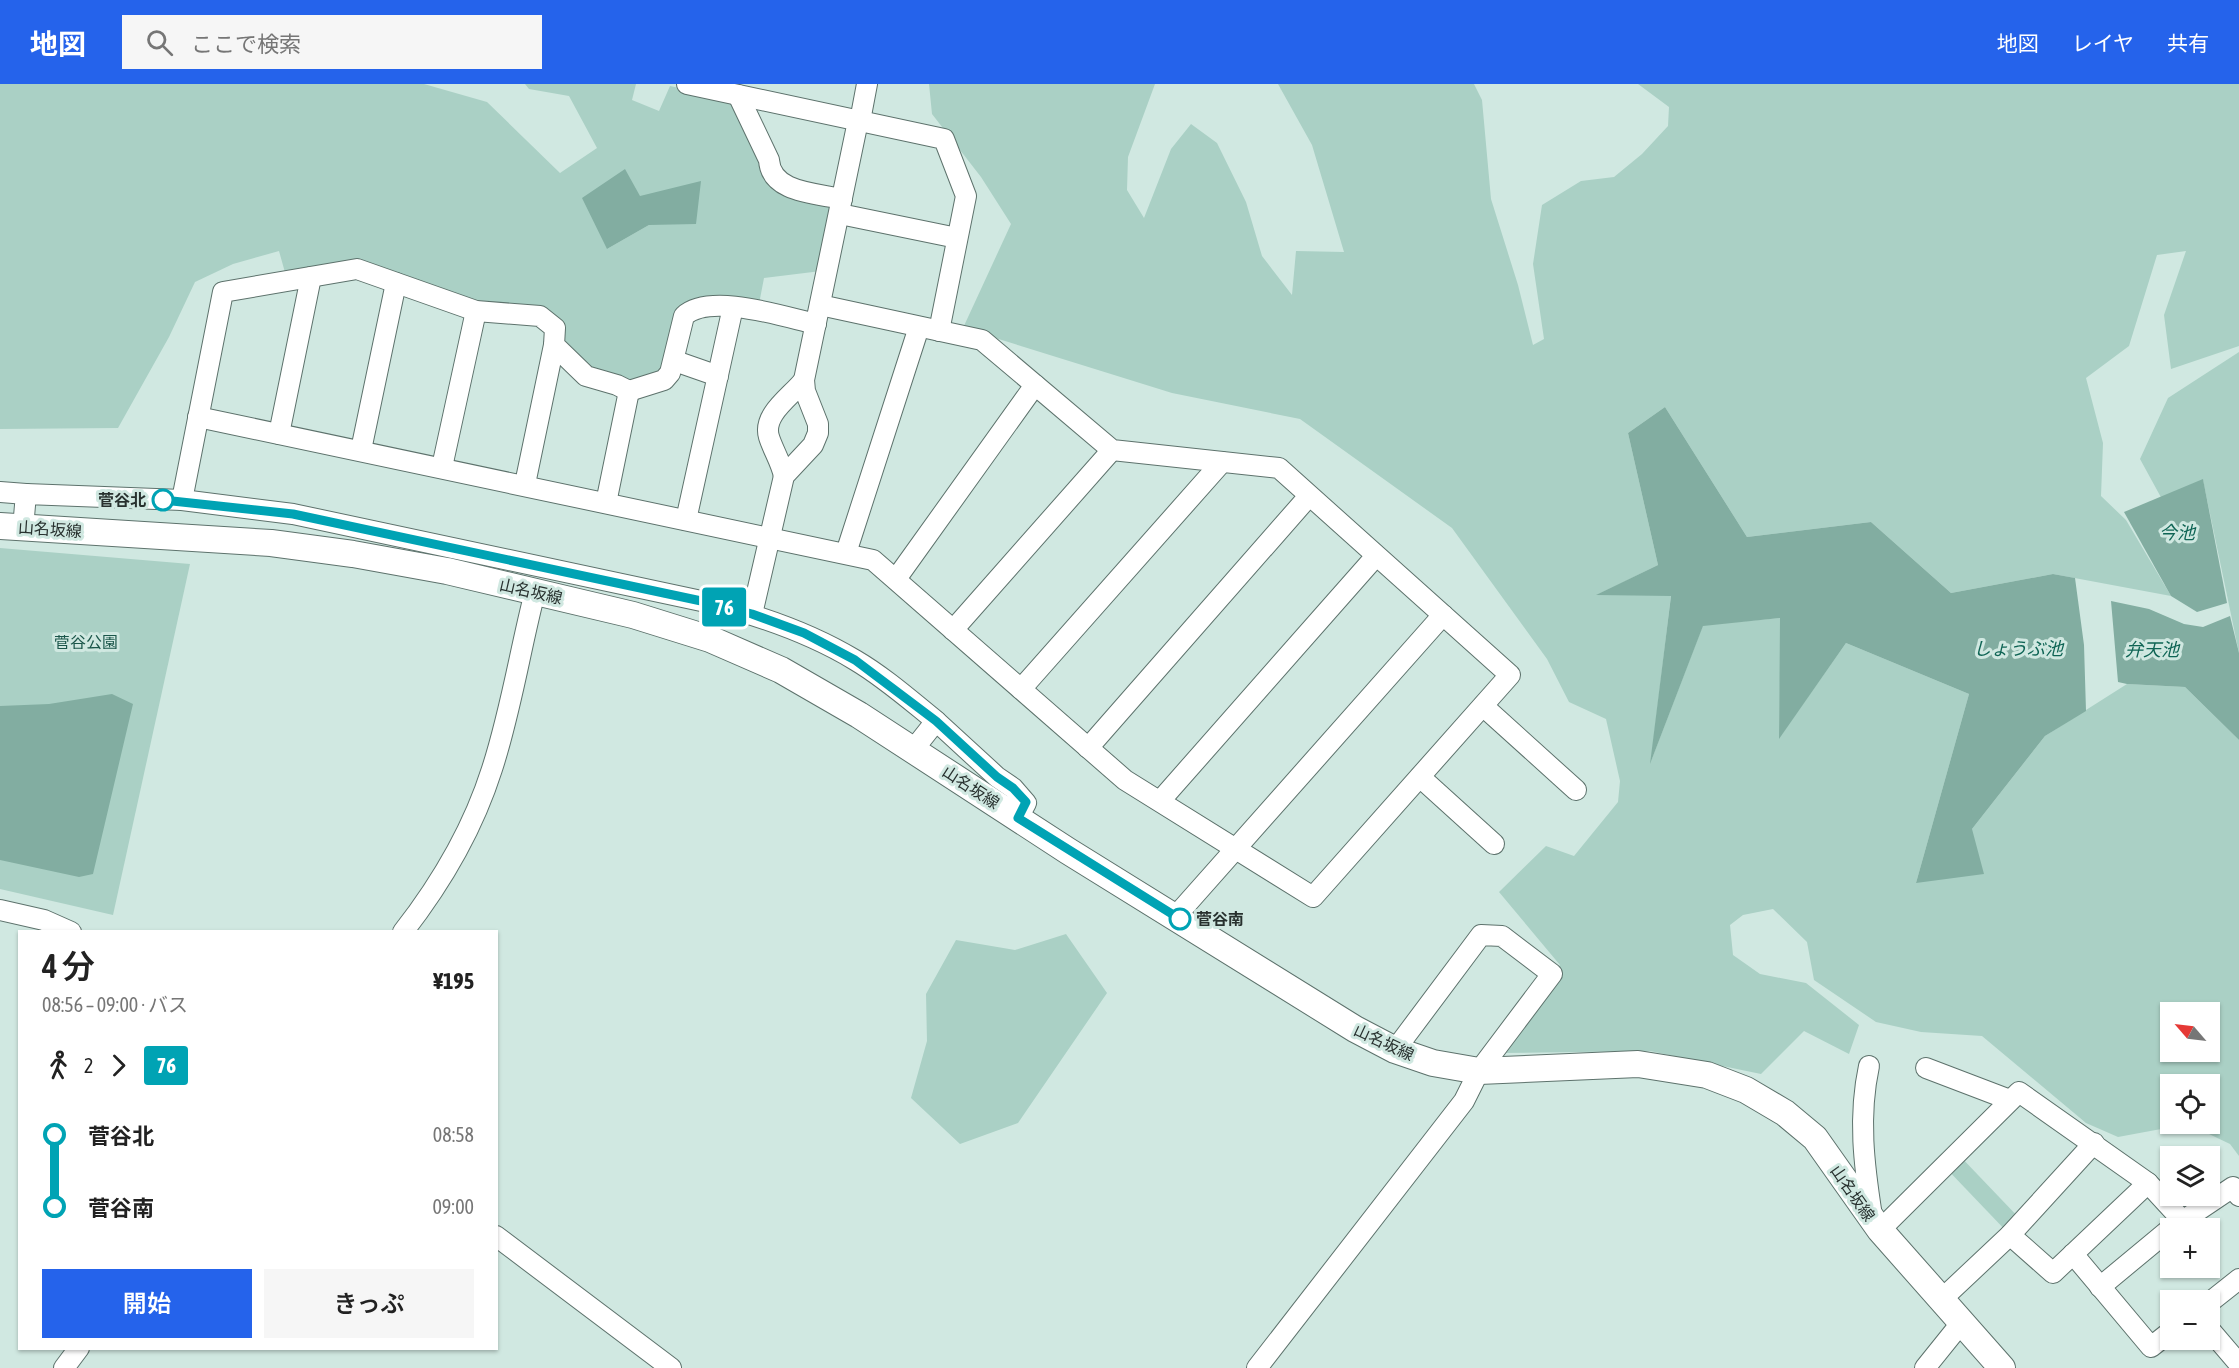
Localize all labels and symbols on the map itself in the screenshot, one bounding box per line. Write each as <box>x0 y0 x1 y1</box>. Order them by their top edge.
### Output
marker: 菅谷北 <box>152 489 174 511</box>
place label: 菅谷北 <box>98 491 146 509</box>
street label: 山名坂線 <box>17 518 83 540</box>
water label: 今池 <box>2159 522 2197 543</box>
street label: 山名坂線 <box>498 575 564 607</box>
line badge: 76 <box>697 588 751 626</box>
park label: 菅谷公園 <box>54 633 118 651</box>
water label: しょうぶ池 <box>1973 638 2065 659</box>
water label: 弁天池 <box>2125 639 2181 660</box>
street label: 山名坂線 <box>939 762 1003 812</box>
marker: 菅谷南 <box>1169 908 1191 930</box>
place label: 菅谷南 <box>1196 910 1244 928</box>
north arrow <box>2160 1002 2220 1062</box>
street label: 山名坂線 <box>1351 1020 1417 1064</box>
street label: 山名坂線 <box>1827 1162 1879 1224</box>

